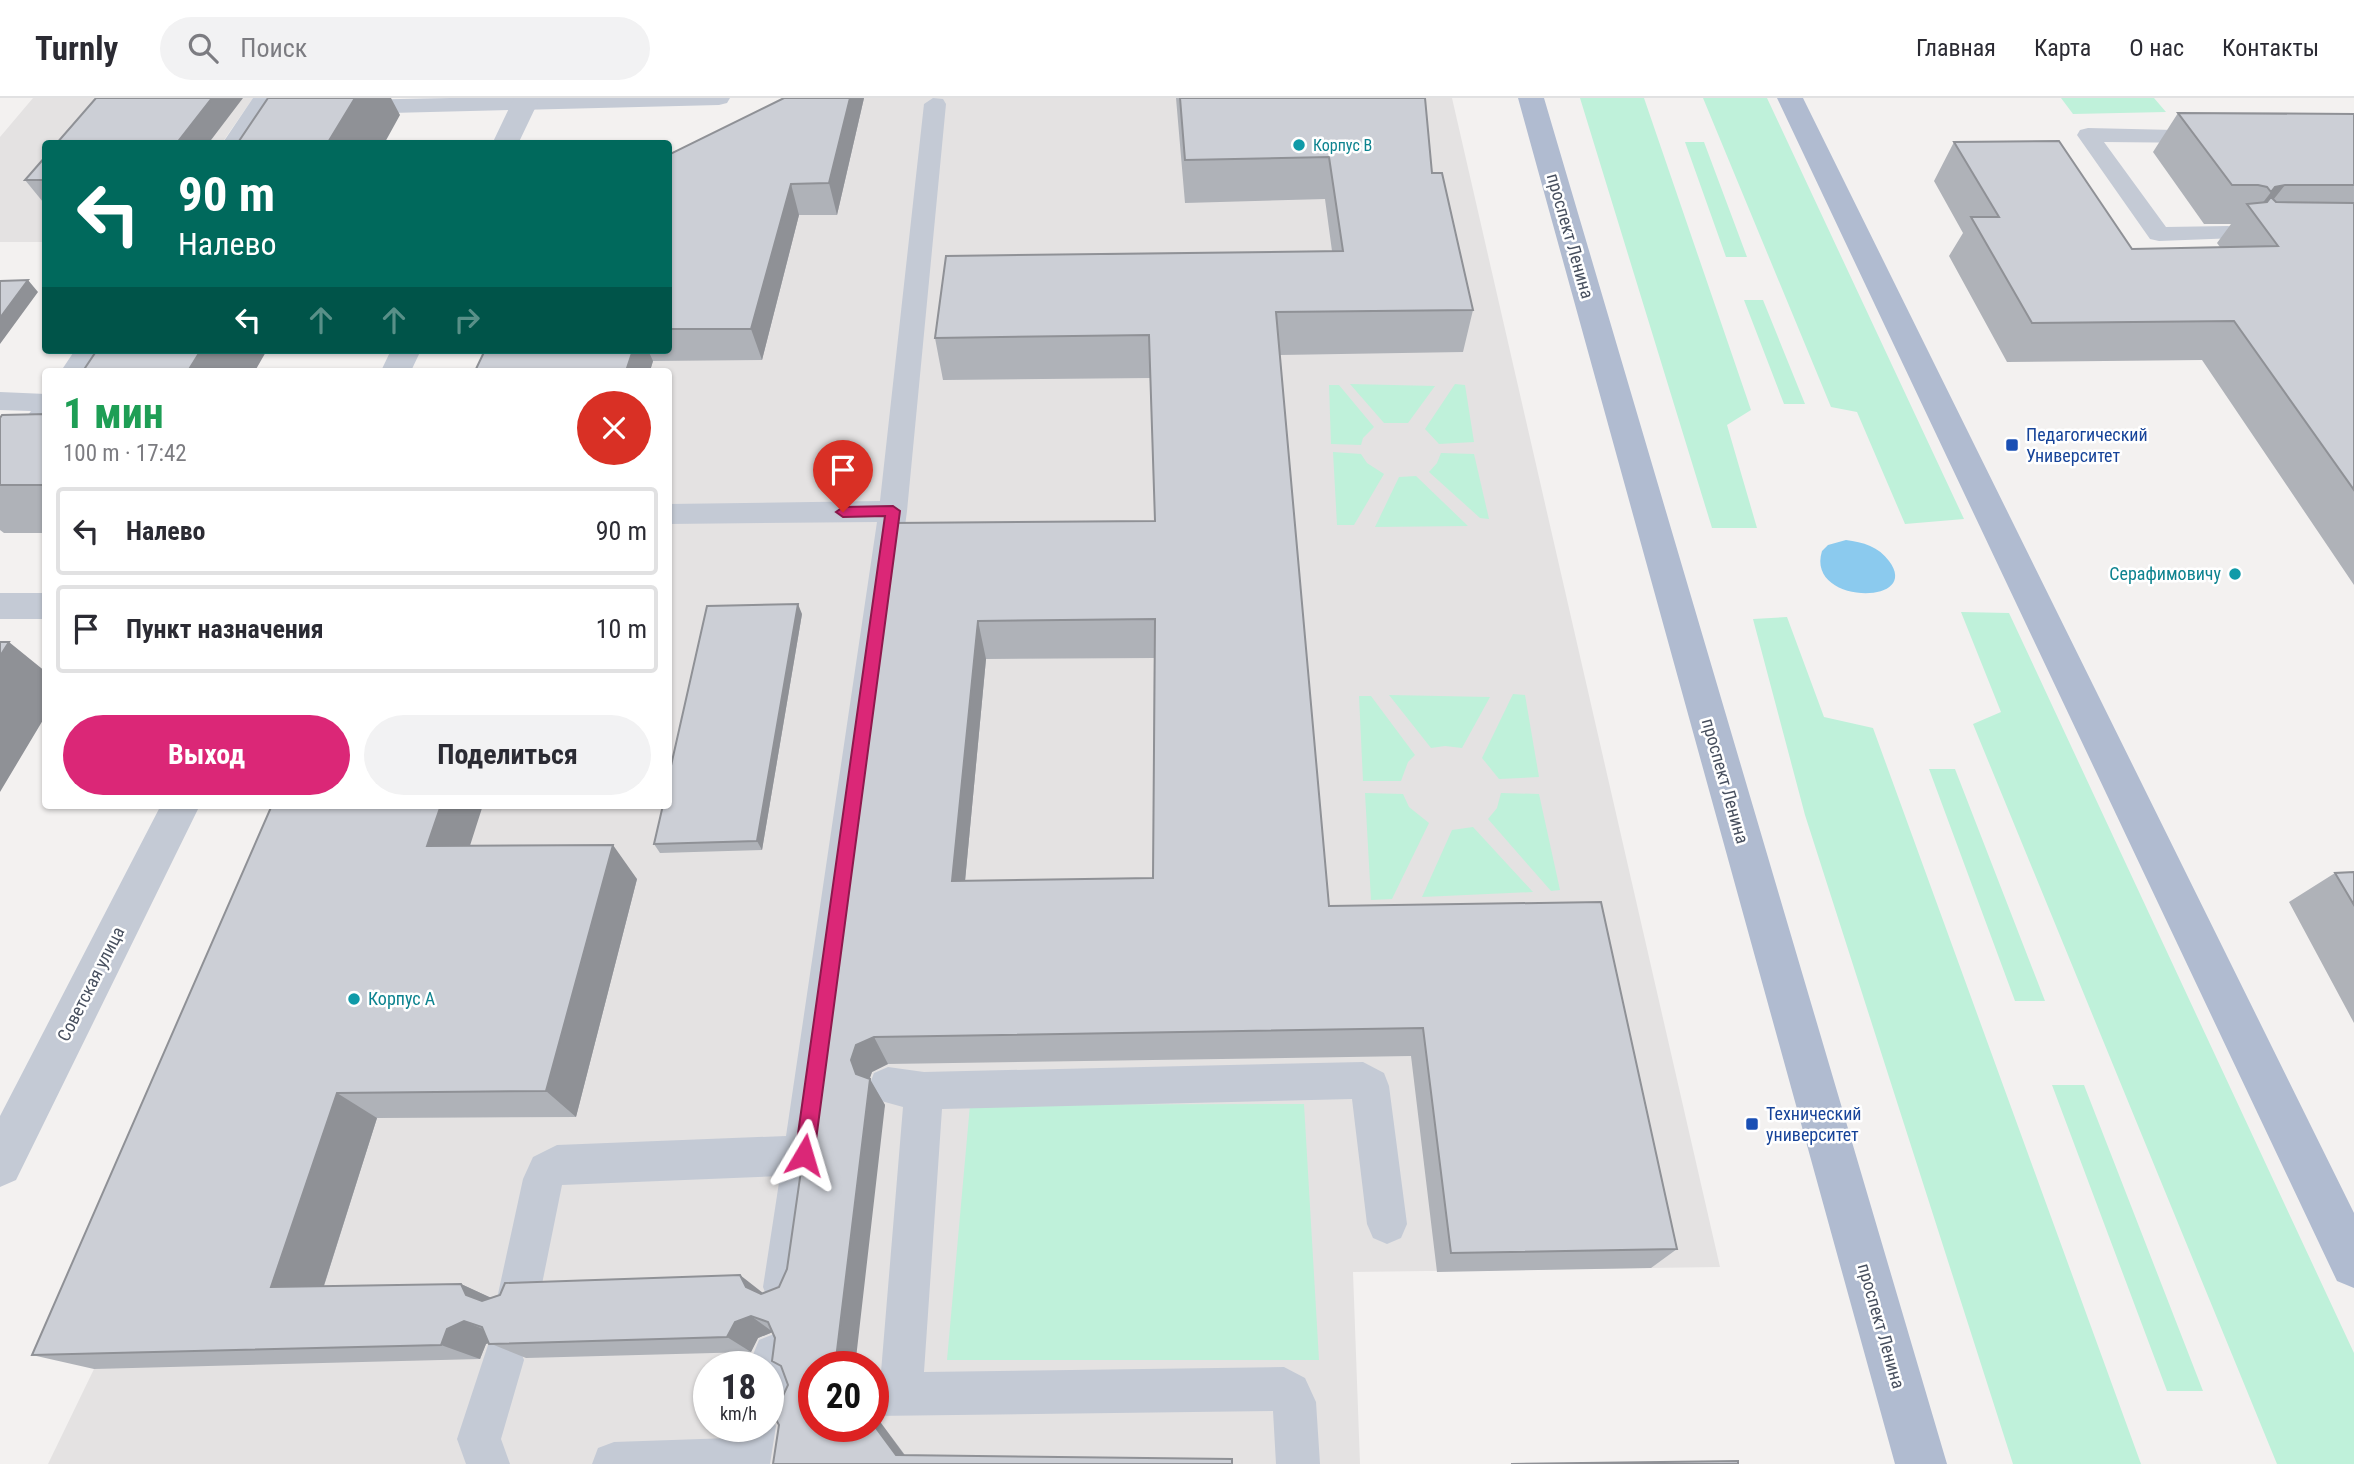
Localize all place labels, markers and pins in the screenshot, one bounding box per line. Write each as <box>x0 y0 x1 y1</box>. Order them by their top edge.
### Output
place label: Корпус В <box>1313 136 1372 155</box>
marker: Корпус В <box>1291 137 1307 153</box>
place label: Педагогический Университет <box>2026 424 2148 466</box>
marker: Педагогический Университет <box>2004 437 2020 453</box>
pin <box>813 440 873 512</box>
place label: Серафимовичу <box>2109 563 2222 584</box>
marker: Серафимовичу <box>2227 566 2243 582</box>
place label: Корпус А <box>368 988 436 1009</box>
marker: Корпус А <box>346 991 362 1007</box>
place label: Технический университет <box>1766 1103 1862 1145</box>
marker: Технический университет <box>1744 1116 1760 1132</box>

